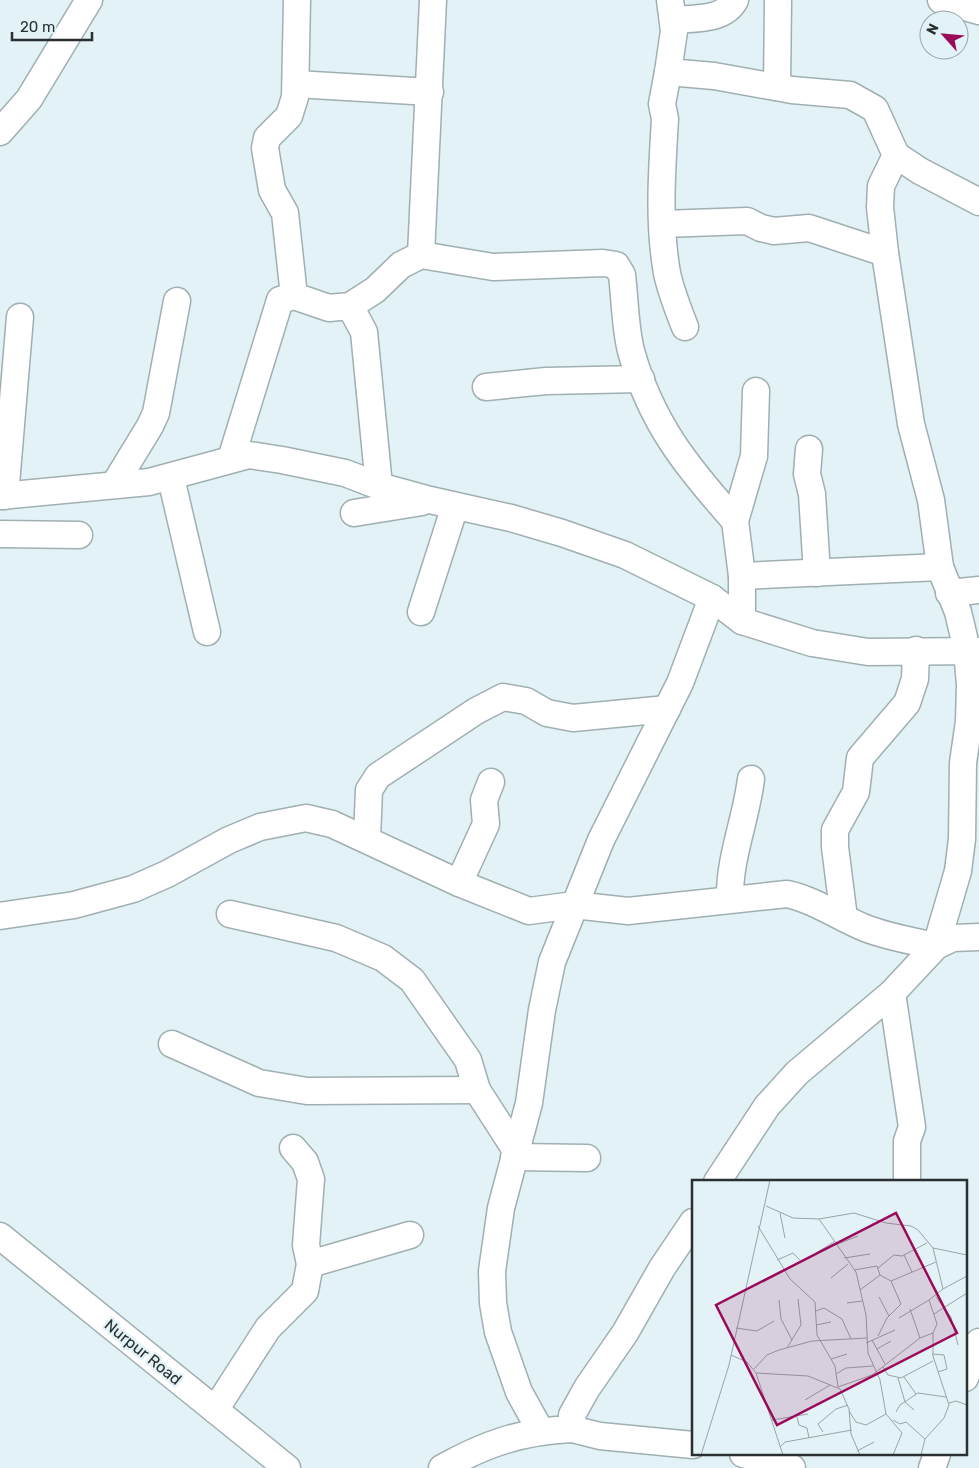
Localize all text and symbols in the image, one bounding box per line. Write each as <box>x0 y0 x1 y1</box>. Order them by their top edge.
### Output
scale bar <box>12 10 92 42</box>
north arrow <box>919 10 969 60</box>
text: 20 m <box>20 18 55 36</box>
text: N <box>923 21 943 38</box>
inset map <box>692 1180 966 1456</box>
street label: Nurpur Road <box>101 1315 185 1389</box>

